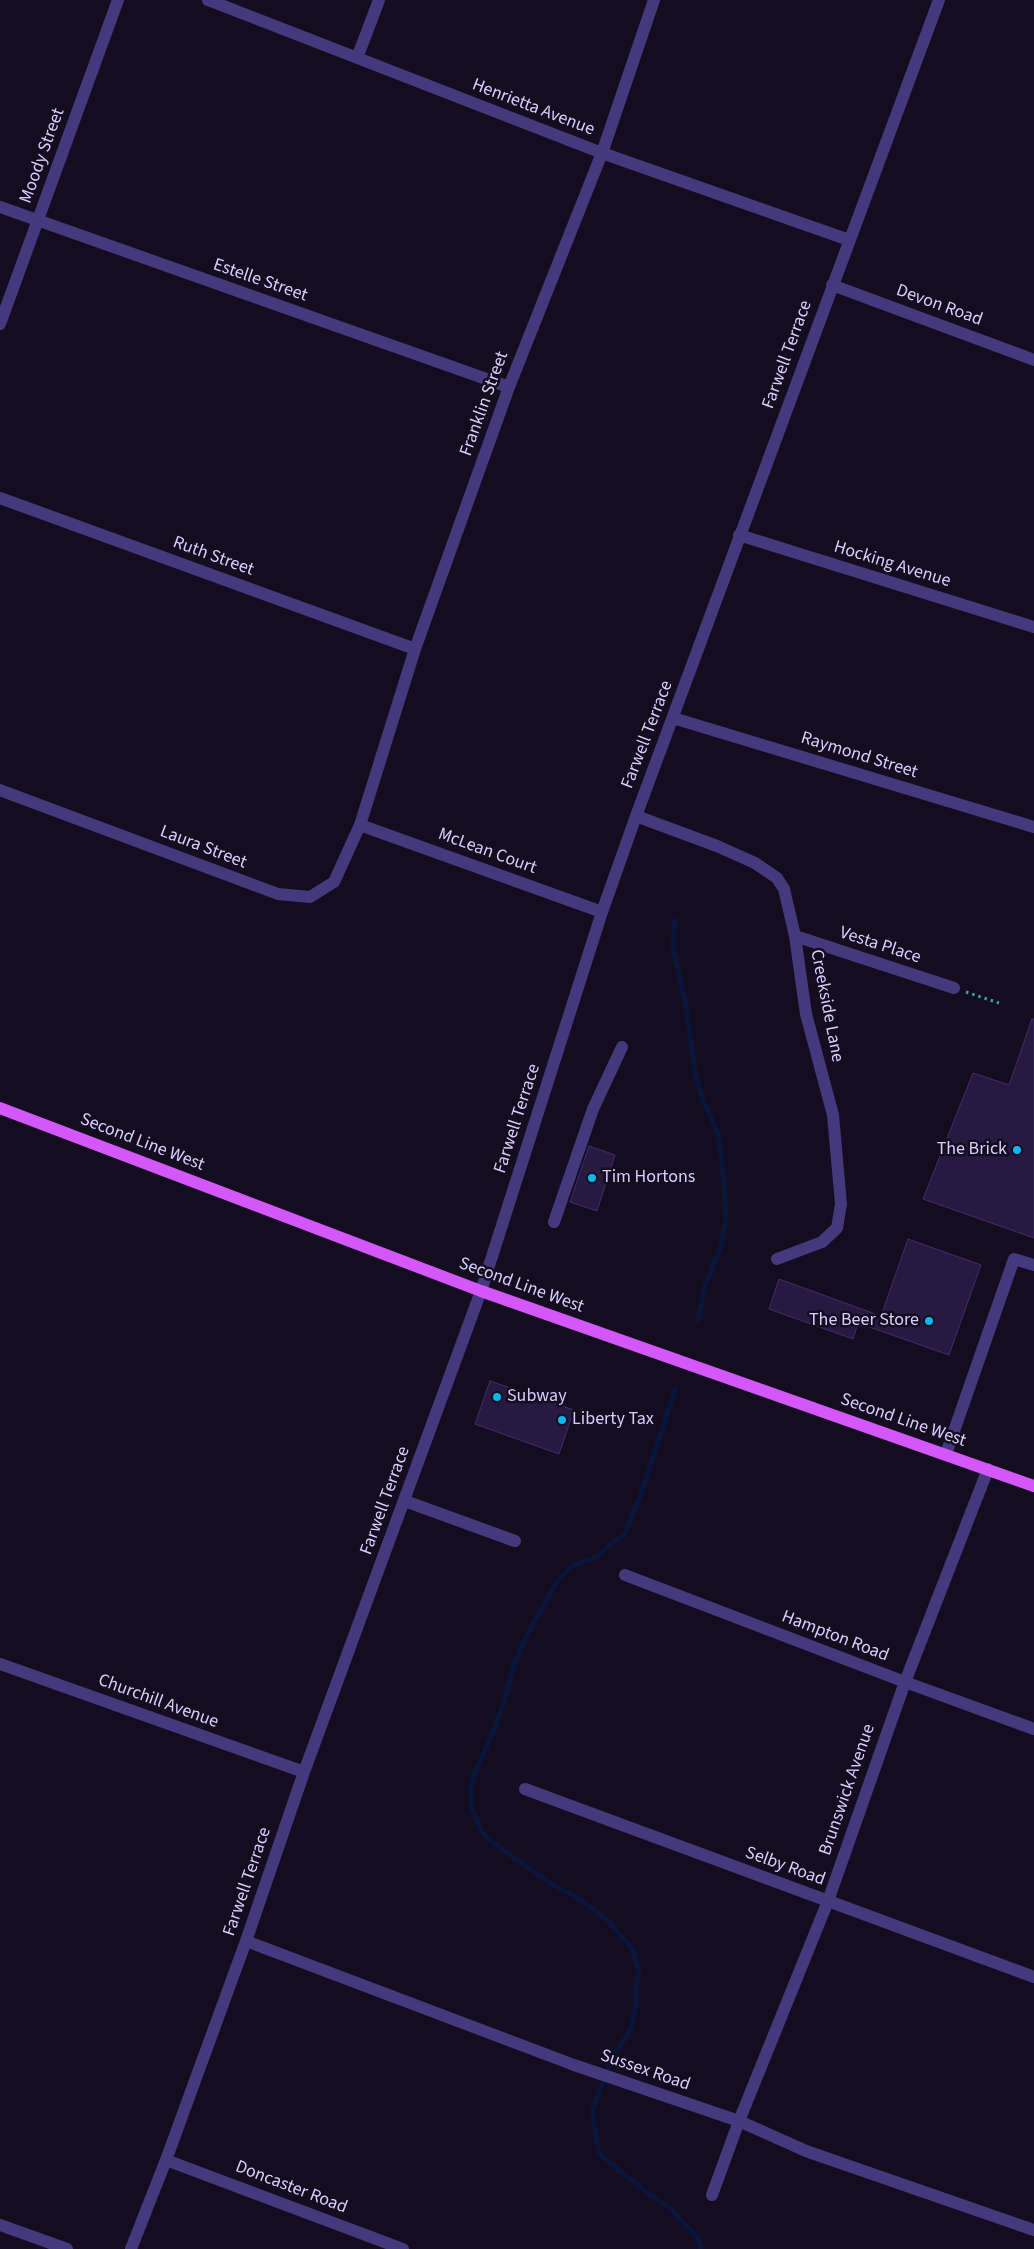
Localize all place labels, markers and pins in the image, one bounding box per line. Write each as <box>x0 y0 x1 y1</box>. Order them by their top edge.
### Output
place label: The Brick <box>937 1139 1007 1161</box>
marker: The Brick <box>1011 1144 1023 1156</box>
place label: Tim Hortons <box>602 1167 695 1189</box>
marker: Tim Hortons <box>586 1172 598 1184</box>
place label: The Beer Store <box>809 1310 919 1332</box>
marker: The Beer Store <box>923 1315 935 1327</box>
place label: Subway <box>507 1386 567 1408</box>
marker: Subway <box>491 1391 503 1403</box>
place label: Liberty Tax <box>572 1409 654 1431</box>
marker: Liberty Tax <box>556 1414 568 1426</box>

